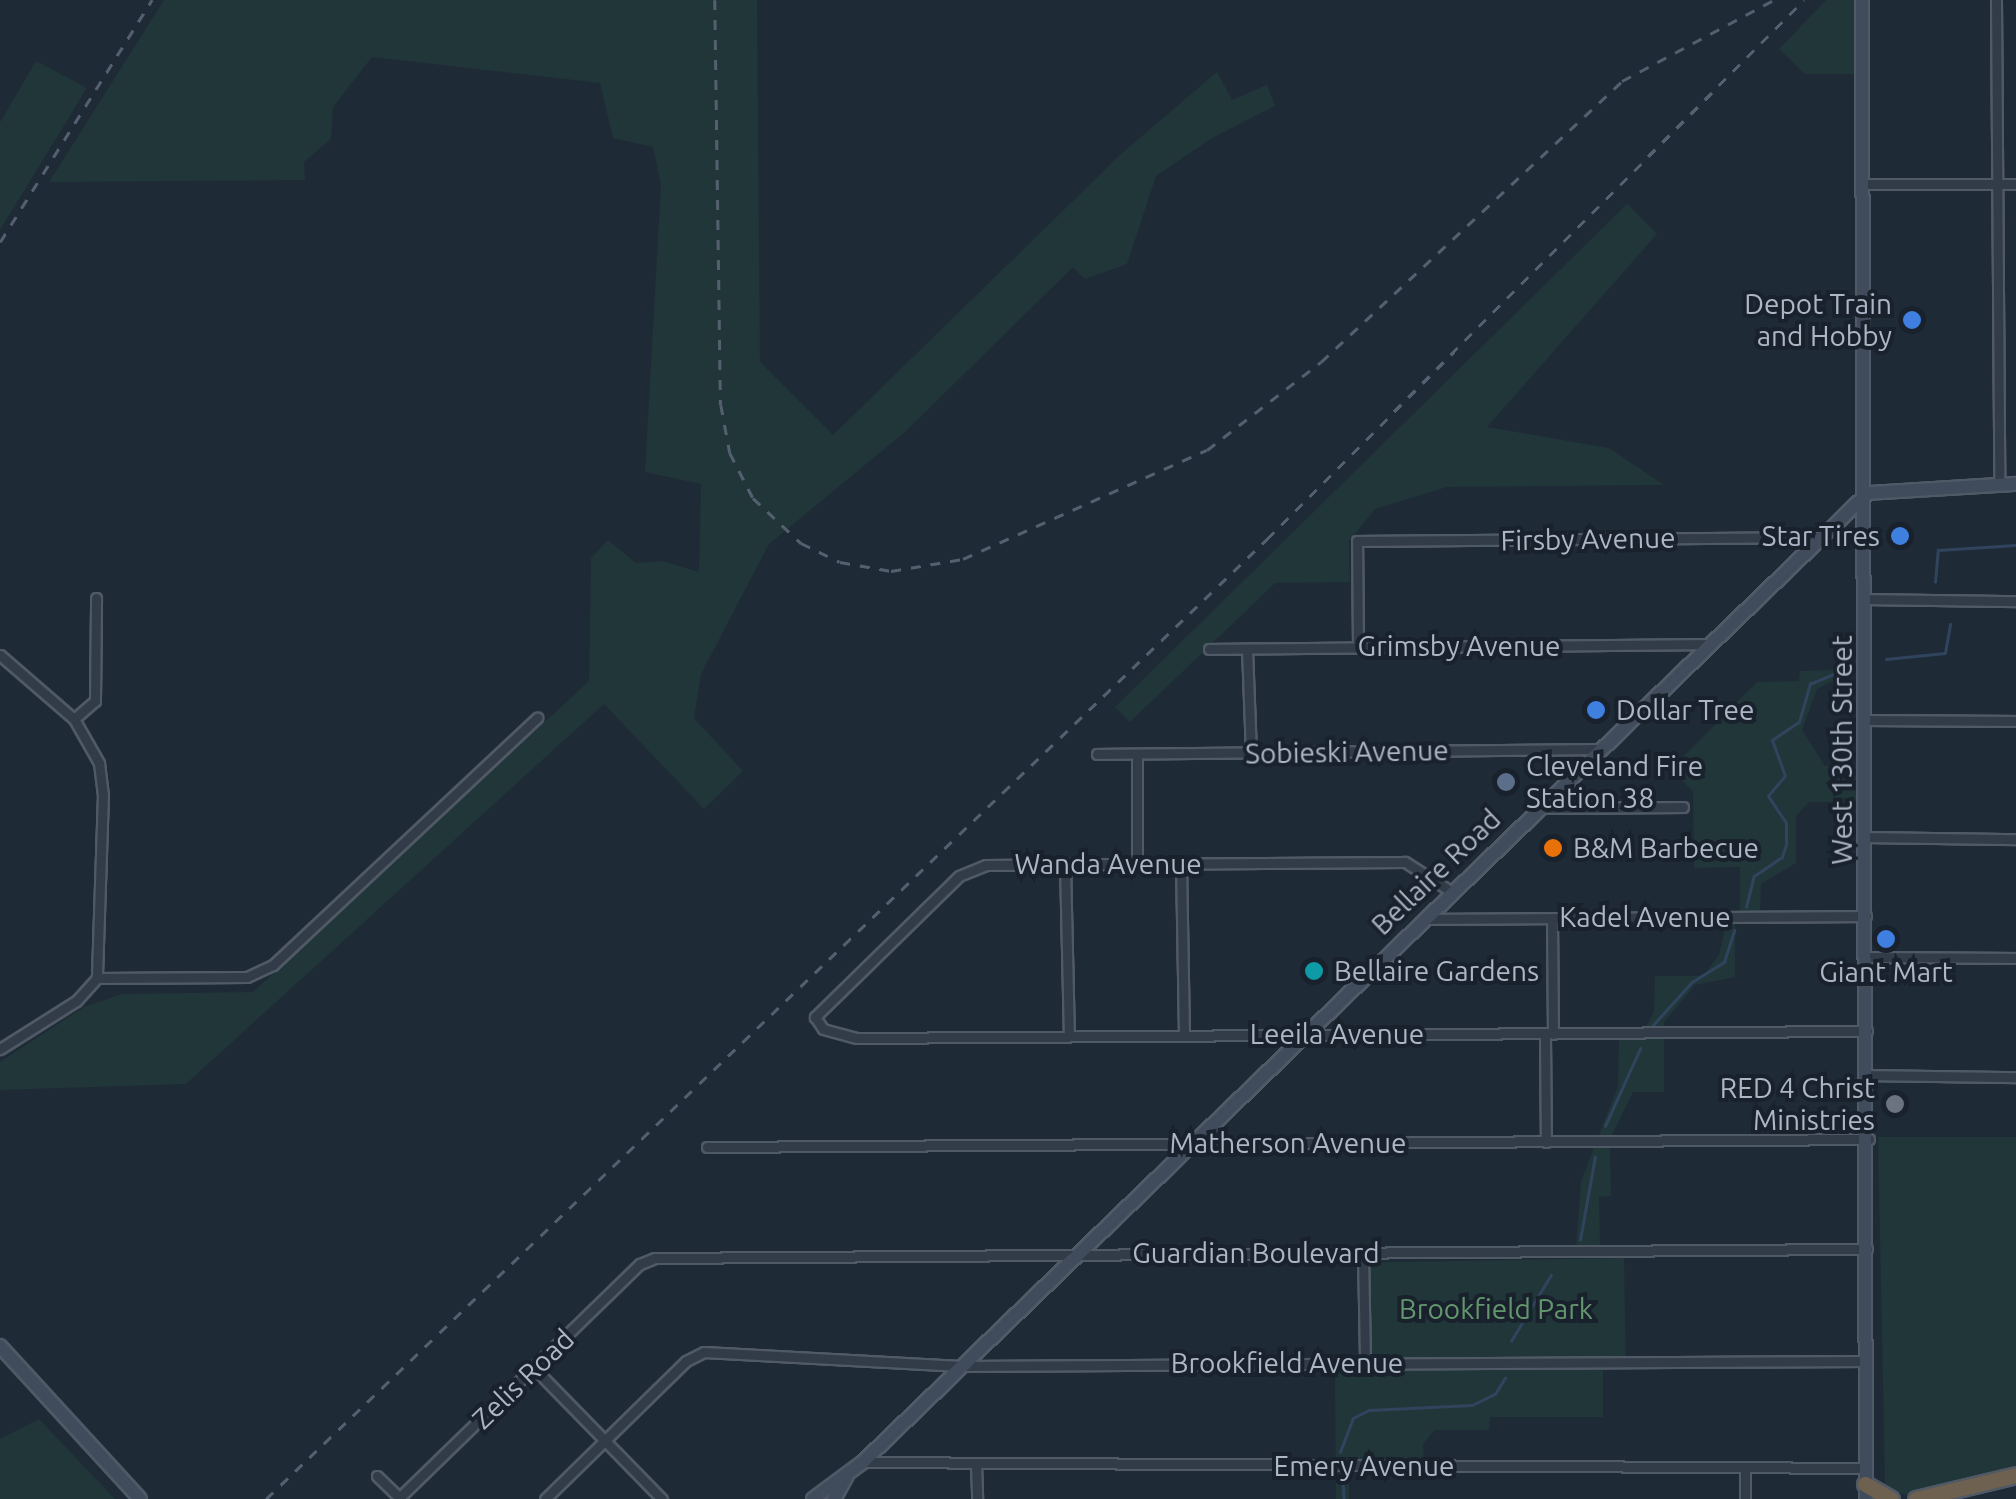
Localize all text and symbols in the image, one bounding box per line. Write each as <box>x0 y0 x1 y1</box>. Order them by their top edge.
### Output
place label: Depot Train and Hobby <box>1744 287 1892 353</box>
marker: Depot Train and Hobby <box>1901 309 1923 331</box>
place label: Star Tires <box>1762 519 1880 553</box>
street label: Firsby Avenue <box>1500 521 1676 557</box>
marker: Star Tires <box>1889 525 1911 547</box>
street label: Grimsby Avenue <box>1358 629 1560 663</box>
street label: West 130th Street <box>1825 635 1859 865</box>
place label: Dollar Tree <box>1616 693 1754 727</box>
marker: Dollar Tree <box>1585 699 1607 721</box>
street label: Sobieski Avenue <box>1245 733 1449 771</box>
place label: Cleveland Fire Station 38 <box>1526 749 1703 815</box>
marker: Cleveland Fire Station 38 <box>1495 771 1517 793</box>
street label: Bellaire Road <box>1365 802 1507 942</box>
place label: B&M Barbecue <box>1573 831 1759 865</box>
marker: B&M Barbecue <box>1542 837 1564 859</box>
street label: Wanda Avenue <box>1014 847 1202 881</box>
street label: Kadel Avenue <box>1559 900 1731 934</box>
marker: Giant Mart <box>1875 928 1897 950</box>
place label: Bellaire Gardens <box>1334 954 1539 988</box>
place label: Giant Mart <box>1819 955 1953 989</box>
marker: Bellaire Gardens <box>1303 960 1325 982</box>
street label: Leeila Avenue <box>1250 1017 1424 1051</box>
place label: RED 4 Christ Ministries <box>1720 1071 1875 1137</box>
marker: RED 4 Christ Ministries <box>1884 1093 1906 1115</box>
street label: Matherson Avenue <box>1169 1126 1407 1160</box>
street label: Guardian Boulevard <box>1132 1236 1380 1270</box>
park label: Brookfield Park <box>1399 1292 1593 1326</box>
street label: Zelis Road <box>465 1322 581 1436</box>
street label: Brookfield Avenue <box>1171 1346 1403 1380</box>
street label: Emery Avenue <box>1274 1449 1454 1483</box>

